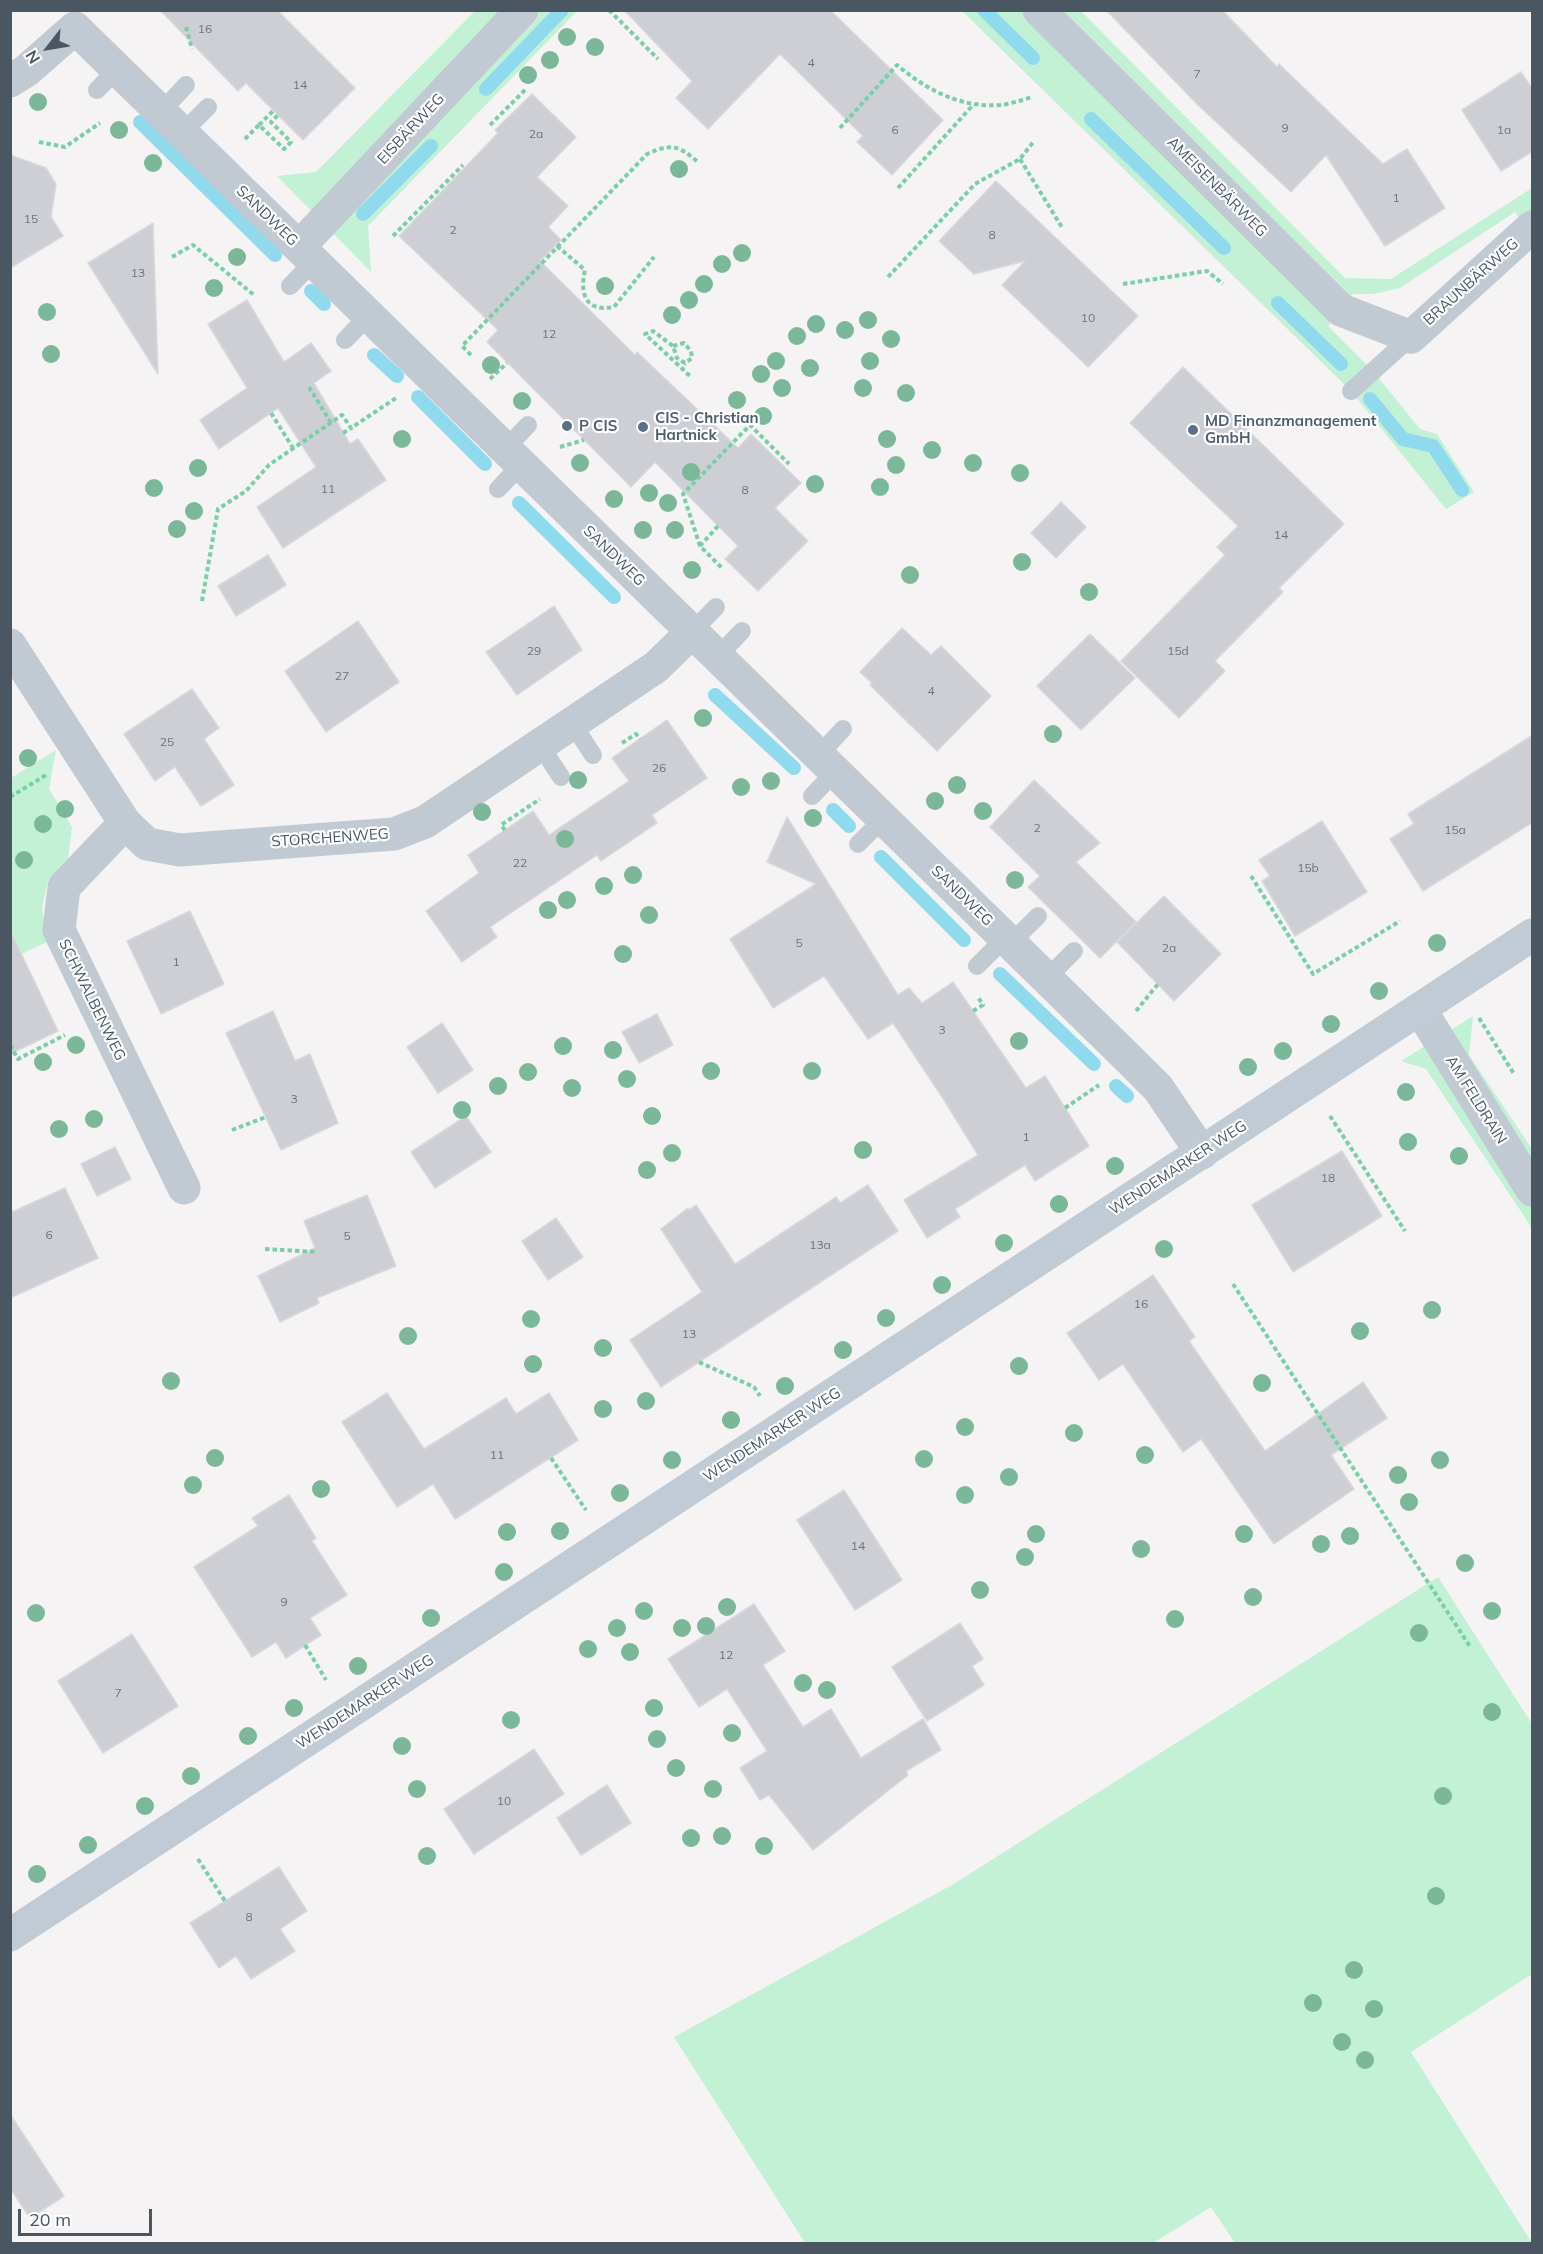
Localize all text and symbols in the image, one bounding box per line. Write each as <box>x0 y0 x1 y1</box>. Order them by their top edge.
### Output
north arrow <box>18 18 78 78</box>
house number: 16 <box>198 22 212 36</box>
text: N <box>21 47 44 68</box>
house number: 4 <box>807 56 815 70</box>
house number: 7 <box>1193 67 1201 81</box>
house number: 14 <box>293 78 307 92</box>
street label: EISBÄRWEG <box>374 90 448 168</box>
house number: 9 <box>1281 121 1289 135</box>
house number: 6 <box>891 123 899 137</box>
house number: 1a <box>1497 123 1511 137</box>
house number: 2a <box>529 127 543 141</box>
street label: AMEISENBÄRWEG <box>1163 133 1271 241</box>
street label: SANDWEG <box>232 182 302 250</box>
house number: 1 <box>1392 191 1400 205</box>
house number: 15 <box>24 212 38 226</box>
house number: 2 <box>449 223 457 237</box>
house number: 8 <box>988 228 996 242</box>
street label: BRAUNBÄRWEG <box>1420 235 1522 329</box>
house number: 13 <box>131 266 145 280</box>
house number: 10 <box>1081 311 1095 325</box>
house number: 12 <box>542 327 556 341</box>
place label: CIS - Christian Hartnick <box>655 409 759 444</box>
place label: MD Finanzmanagement GmbH <box>1205 412 1376 447</box>
place label: P CIS <box>579 417 617 435</box>
marker: P CIS <box>560 419 574 433</box>
marker: CIS - Christian Hartnick <box>636 420 650 434</box>
marker: MD Finanzmanagement GmbH <box>1186 423 1200 437</box>
house number: 11 <box>321 482 335 496</box>
house number: 8 <box>741 483 749 497</box>
street label: SANDWEG <box>579 522 649 590</box>
house number: 14 <box>1274 528 1288 542</box>
house number: 29 <box>527 644 541 658</box>
house number: 15d <box>1167 644 1189 658</box>
house number: 27 <box>335 669 349 683</box>
house number: 4 <box>927 684 935 698</box>
house number: 25 <box>160 735 174 749</box>
house number: 26 <box>652 761 666 775</box>
house number: 2 <box>1033 821 1041 835</box>
house number: 15a <box>1444 823 1466 837</box>
street label: STORCHENWEG <box>271 825 389 851</box>
house number: 22 <box>513 856 527 870</box>
house number: 15b <box>1297 861 1319 875</box>
street label: SANDWEG <box>927 862 997 930</box>
street label: SCHWALBENWEG <box>55 936 129 1064</box>
house number: 5 <box>795 936 803 950</box>
house number: 2a <box>1162 941 1176 955</box>
house number: 1 <box>172 955 180 969</box>
house number: 3 <box>938 1023 946 1037</box>
street label: AM FELDRAIN <box>1442 1053 1510 1147</box>
house number: 3 <box>290 1092 298 1106</box>
street label: WENDEMARKER WEG <box>1106 1117 1250 1219</box>
house number: 1 <box>1022 1130 1030 1144</box>
house number: 18 <box>1321 1171 1335 1185</box>
house number: 6 <box>45 1228 53 1242</box>
house number: 5 <box>343 1229 351 1243</box>
house number: 13a <box>809 1238 831 1252</box>
house number: 16 <box>1134 1297 1148 1311</box>
house number: 13 <box>682 1327 696 1341</box>
street label: WENDEMARKER WEG <box>700 1384 844 1486</box>
house number: 11 <box>490 1448 504 1462</box>
house number: 14 <box>851 1539 865 1553</box>
house number: 9 <box>280 1595 288 1609</box>
house number: 12 <box>719 1648 733 1662</box>
street label: WENDEMARKER WEG <box>293 1651 437 1753</box>
house number: 7 <box>114 1686 122 1700</box>
house number: 10 <box>497 1794 511 1808</box>
house number: 8 <box>245 1910 253 1924</box>
scale bar <box>21 2197 154 2235</box>
text: 20 m <box>29 2208 71 2231</box>

